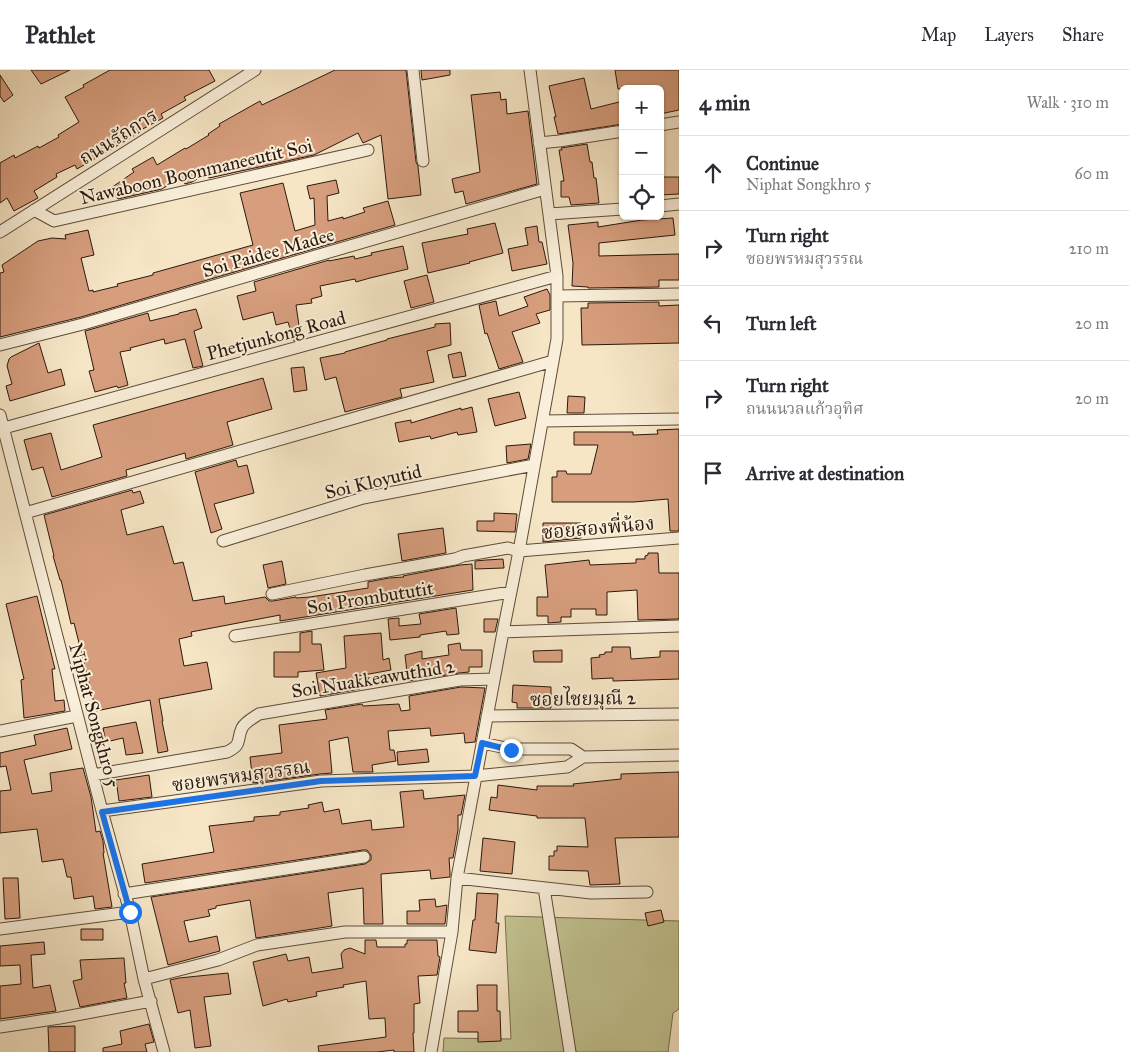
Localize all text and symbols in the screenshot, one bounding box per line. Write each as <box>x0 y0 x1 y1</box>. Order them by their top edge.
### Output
text: Pathlet <box>25 20 95 50</box>
text: Map <box>921 24 956 46</box>
text: Layers <box>984 24 1034 46</box>
text: Share <box>1062 24 1104 46</box>
map controls <box>619 85 664 220</box>
button: + <box>619 85 664 130</box>
text: 4 min <box>699 90 750 116</box>
text: Walk · 310 m <box>1027 93 1109 112</box>
street label: ถนนรัถการ <box>75 103 162 170</box>
button: − <box>619 130 664 175</box>
street label: Nawaboon Boonmaneeutit Soi <box>78 134 315 209</box>
text: Continue <box>746 152 819 175</box>
icon: ahead <box>699 159 727 187</box>
text: 60 m <box>1075 164 1109 183</box>
button: locate <box>619 175 664 220</box>
text: Niphat Songkhro 5 <box>746 175 871 194</box>
street label: Soi Paidee Madee <box>200 223 337 282</box>
text: Turn right <box>746 224 829 247</box>
icon: right <box>699 234 727 262</box>
text: 210 m <box>1069 239 1109 258</box>
text: ซอยพรหมสุวรรณ <box>746 249 863 268</box>
street label: Phetjunkong Road <box>204 306 349 366</box>
icon: left <box>699 309 727 337</box>
text: Turn left <box>746 312 816 335</box>
text: 20 m <box>1075 314 1109 333</box>
text: Turn right <box>746 374 829 397</box>
icon: right <box>699 384 727 412</box>
text: 20 m <box>1075 389 1109 408</box>
text: ถนนนวลแก้วอุทิศ <box>746 399 863 418</box>
street label: Soi Kloyutid <box>323 459 424 504</box>
icon: arrive <box>699 459 727 487</box>
text: Arrive at destination <box>746 462 904 485</box>
street label: ซอยสองพี่น้อง <box>541 508 655 544</box>
street label: Soi Prombututit <box>305 576 435 619</box>
street label: Niphat Songkhro 5 <box>63 640 125 790</box>
street label: Soi Nuakkeawuthid 2 <box>290 654 457 703</box>
street label: ซอยไชยมุณี 2 <box>530 684 637 712</box>
route end <box>500 739 523 762</box>
street label: ซอยพรหมสุวรรณ <box>171 754 312 798</box>
route start <box>119 901 142 924</box>

